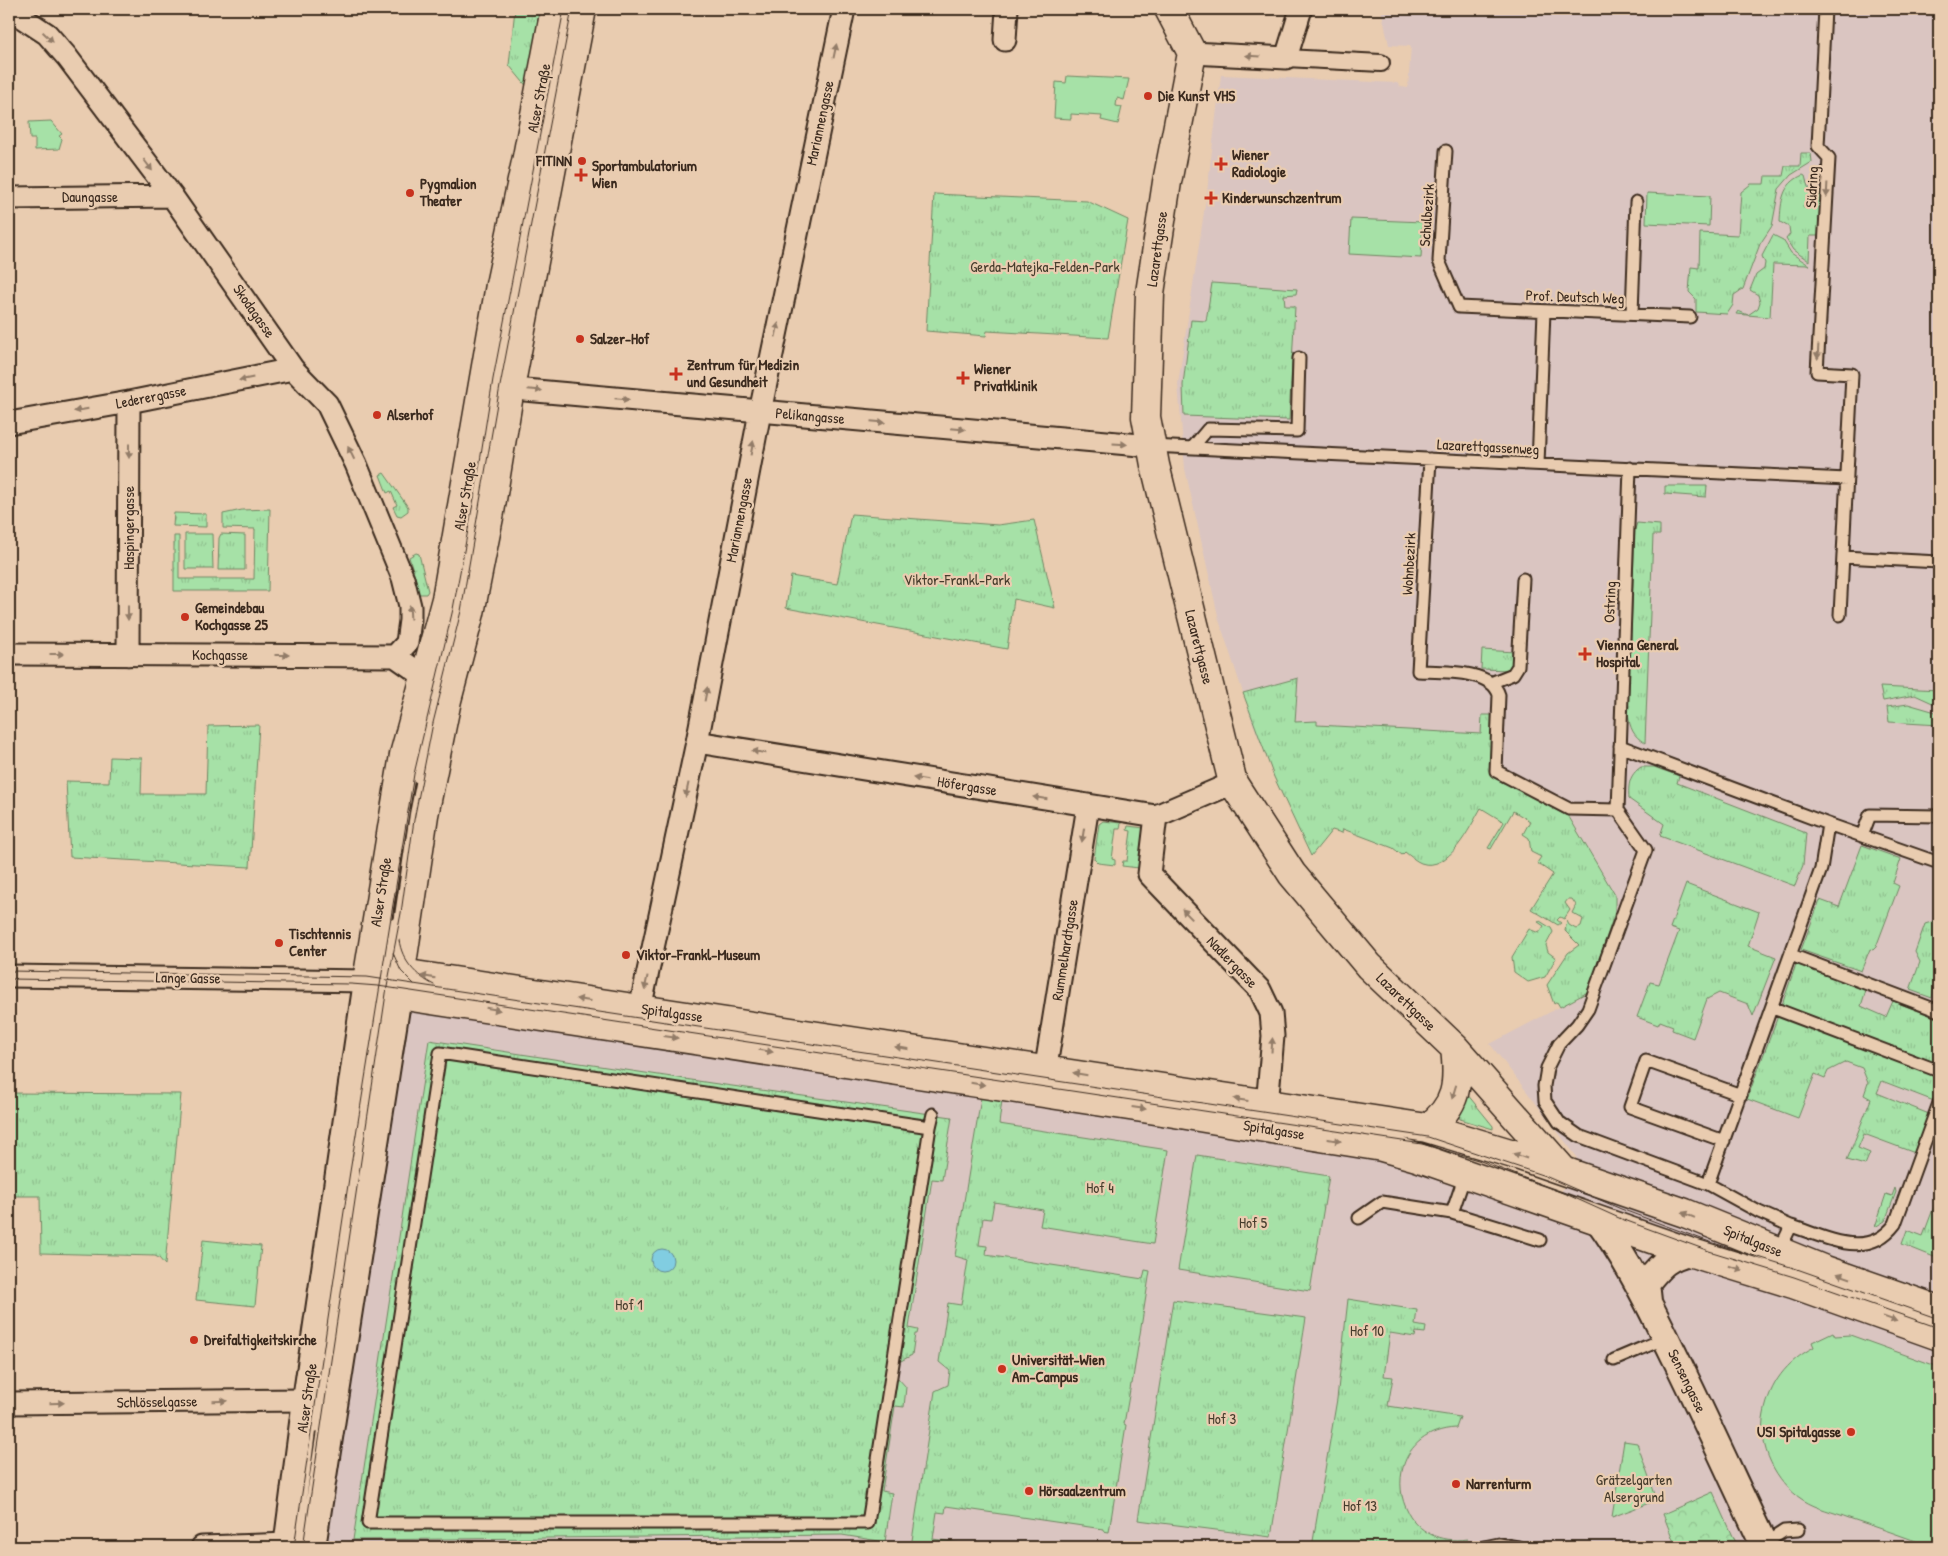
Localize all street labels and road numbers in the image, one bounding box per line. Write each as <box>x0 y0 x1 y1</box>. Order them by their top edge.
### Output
street label: Alser Straße <box>522 62 555 134</box>
street label: Mariannengasse <box>800 79 839 167</box>
street label: Südring <box>1800 165 1823 208</box>
street label: Schulbezirk <box>1414 183 1439 247</box>
street label: Daungasse <box>62 186 118 207</box>
street label: Lazarettgasse <box>1141 210 1172 288</box>
street label: Skodagasse <box>228 280 281 342</box>
street label: Prof. Deutsch Weg <box>1525 284 1625 309</box>
street label: Lederergasse <box>114 379 188 414</box>
street label: Pelikangasse <box>775 402 846 429</box>
street label: Lazarettgassenweg <box>1436 433 1540 460</box>
street label: Alser Straße <box>448 460 481 532</box>
street label: Mariannengasse <box>720 476 757 564</box>
street label: Haspingergasse <box>118 486 139 570</box>
street label: Wohnbezirk <box>1396 532 1421 596</box>
street label: Ostring <box>1598 580 1621 623</box>
street label: Lazarettgasse <box>1180 608 1219 686</box>
street label: Kochgasse <box>192 644 248 665</box>
street label: Höfergasse <box>936 770 999 801</box>
street label: Alser Straße <box>365 856 396 928</box>
street label: Rummelhardtgasse <box>1046 898 1083 1002</box>
street label: Nadlergasse <box>1202 931 1263 993</box>
street label: Lange Gasse <box>155 966 221 989</box>
street label: Lazarettgasse <box>1372 968 1441 1036</box>
street label: Spitalgasse <box>640 998 704 1027</box>
street label: Spitalgasse <box>1242 1114 1306 1145</box>
street label: Spitalgasse <box>1721 1219 1786 1262</box>
street label: Sensengasse <box>1663 1346 1712 1416</box>
street label: Alser Straße <box>291 1362 322 1434</box>
street label: Schlösselgasse <box>116 1390 198 1413</box>

